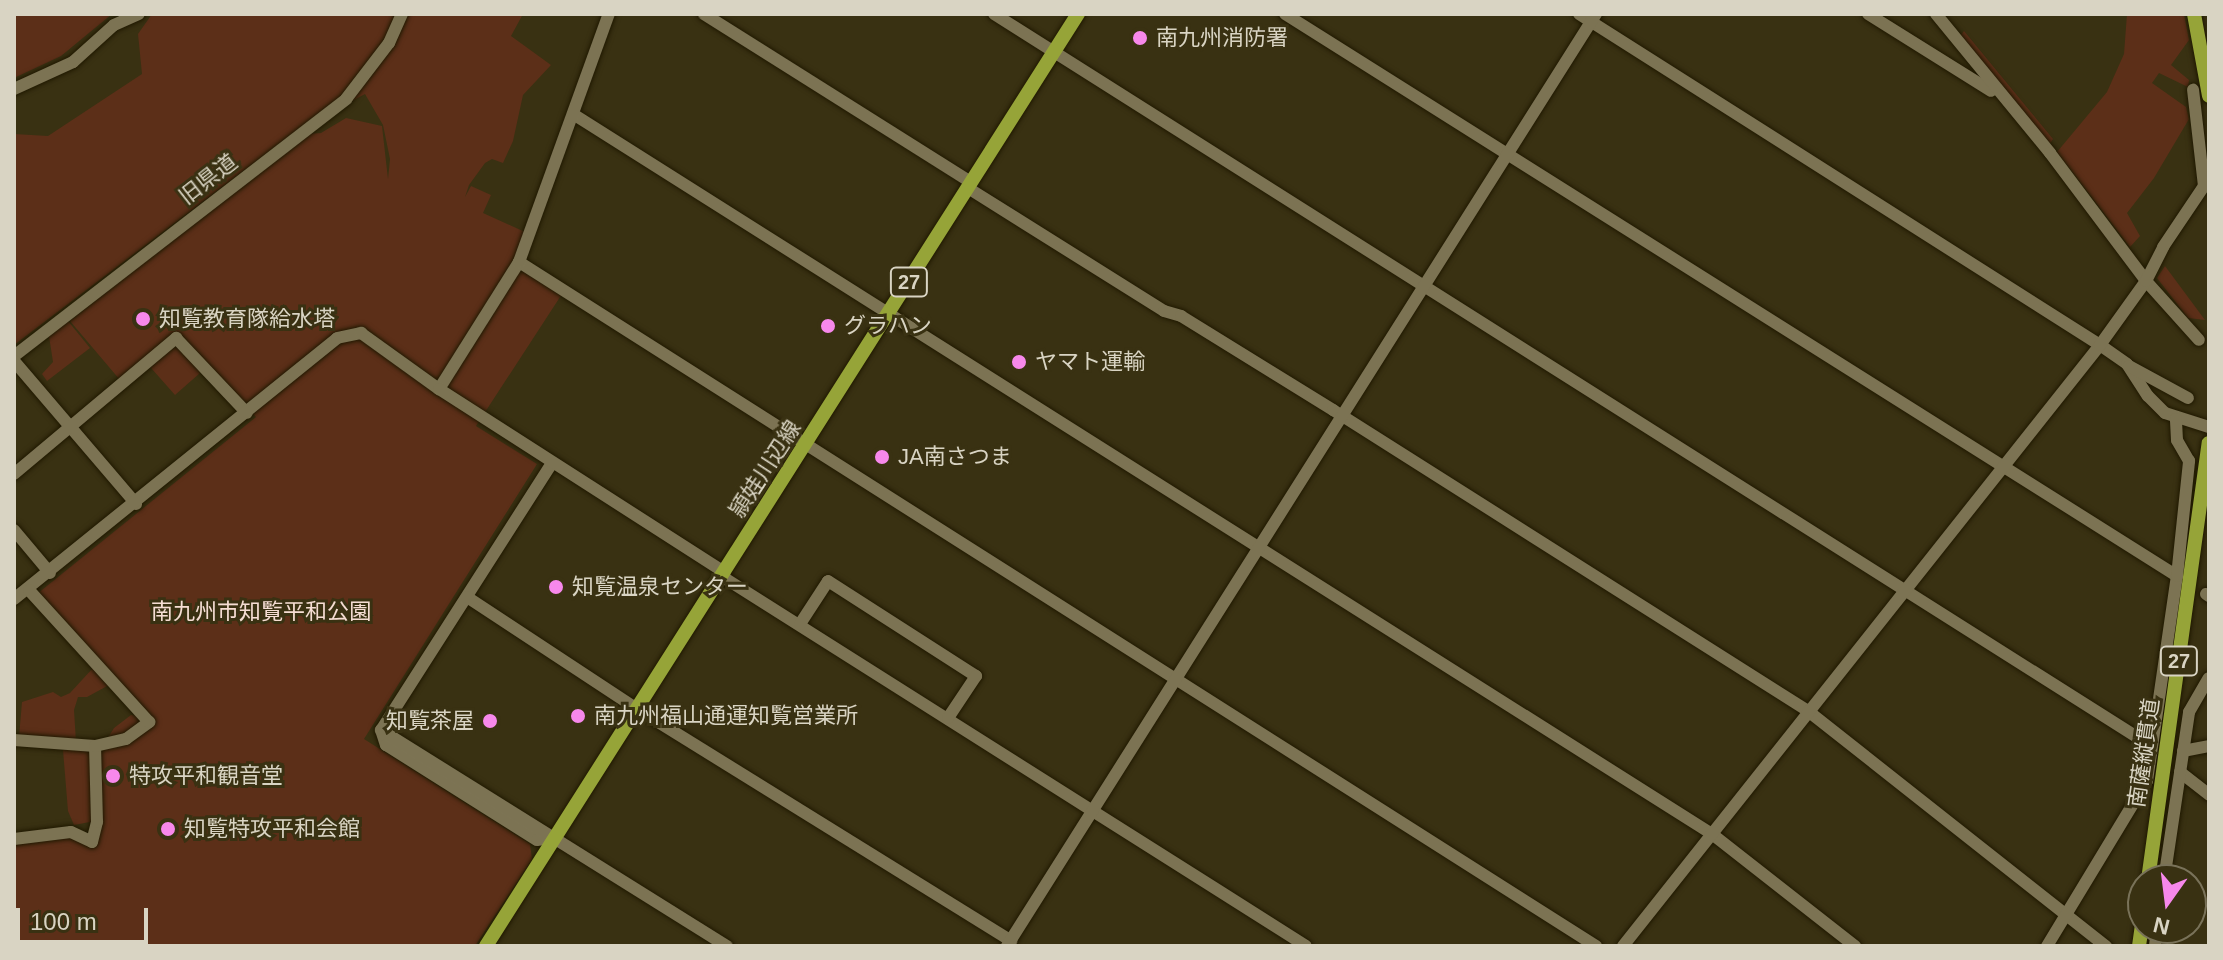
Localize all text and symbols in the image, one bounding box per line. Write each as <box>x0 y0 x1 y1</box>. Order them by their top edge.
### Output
place label: 南九州消防署 <box>1156 25 1288 51</box>
marker: 南九州消防署 <box>1131 29 1149 47</box>
street label: 旧県道 <box>174 148 242 210</box>
road number: 27 <box>889 266 929 298</box>
place label: 知覧教育隊給水塔 <box>159 306 335 332</box>
marker: 知覧教育隊給水塔 <box>134 310 152 328</box>
place label: グラハン <box>844 313 932 339</box>
marker: グラハン <box>819 317 837 335</box>
place label: ヤマト運輸 <box>1035 349 1145 375</box>
marker: ヤマト運輸 <box>1010 353 1028 371</box>
street label: 頴娃川辺線 <box>724 416 806 522</box>
place label: JA南さつま <box>898 444 1012 470</box>
marker: JA南さつま <box>873 448 891 466</box>
place label: 知覧温泉センター <box>572 574 748 600</box>
marker: 知覧温泉センター <box>547 578 565 596</box>
park label: 南九州市知覧平和公園 <box>151 599 371 625</box>
road number: 27 <box>2159 645 2199 677</box>
street label: 南薩縦貫道 <box>2123 697 2165 809</box>
place label: 南九州福山通運知覧営業所 <box>594 703 858 729</box>
marker: 南九州福山通運知覧営業所 <box>569 707 587 725</box>
place label: 知覧茶屋 <box>386 708 474 734</box>
marker: 知覧茶屋 <box>481 712 499 730</box>
place label: 特攻平和観音堂 <box>129 763 283 789</box>
marker: 特攻平和観音堂 <box>104 767 122 785</box>
place label: 知覧特攻平和会館 <box>184 816 360 842</box>
marker: 知覧特攻平和会館 <box>159 820 177 838</box>
north arrow <box>2127 864 2207 944</box>
scale bar <box>20 892 152 942</box>
text: 100 m <box>30 908 97 935</box>
text: N <box>2151 912 2172 940</box>

